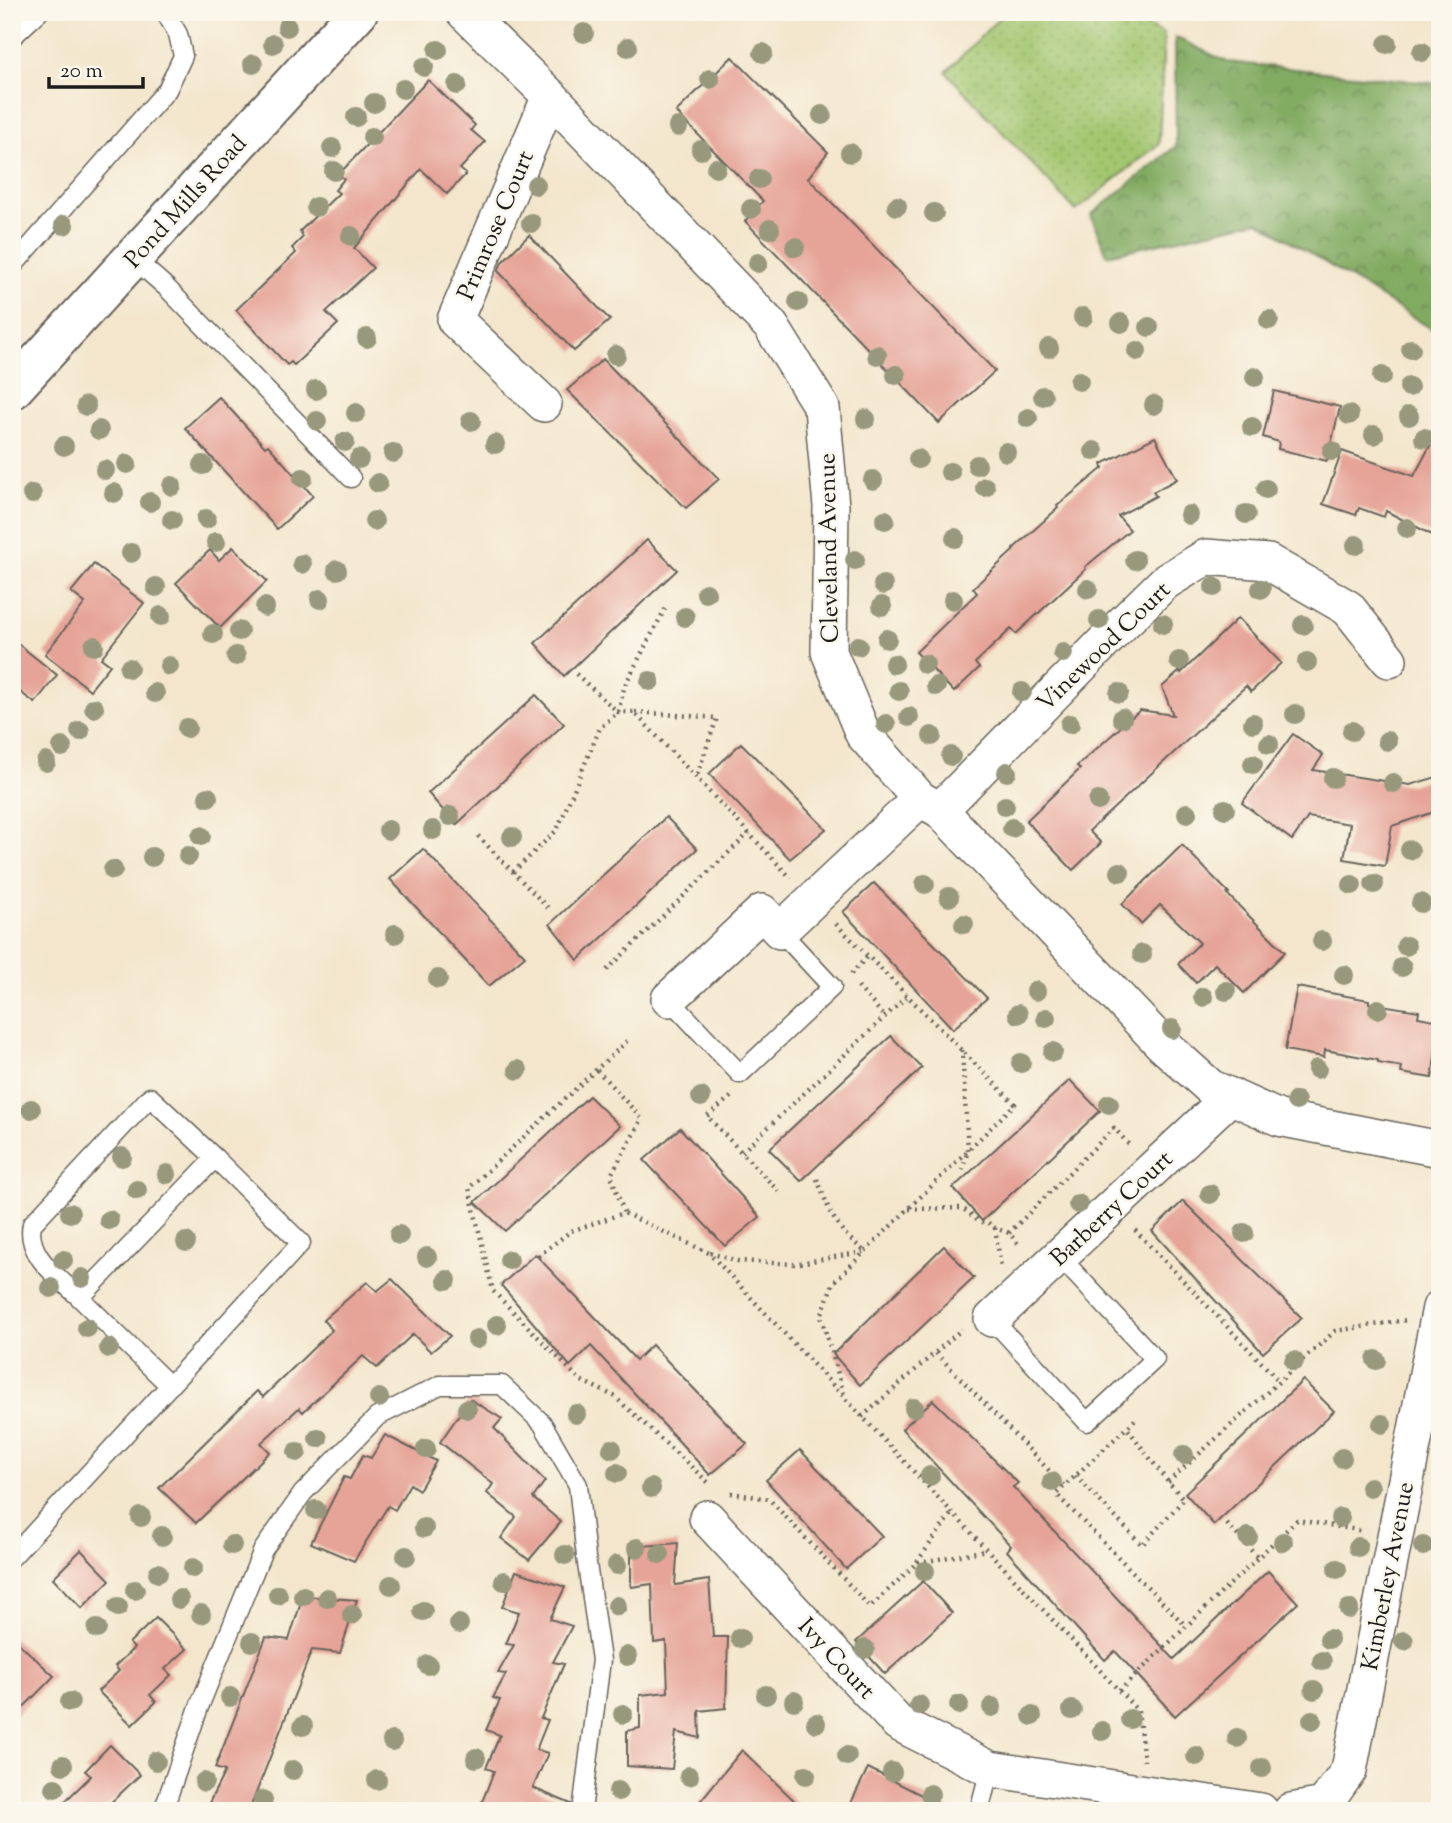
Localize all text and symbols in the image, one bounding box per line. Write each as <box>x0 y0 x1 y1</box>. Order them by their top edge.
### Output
scale bar <box>49 46 144 90</box>
text: 20 m <box>60 57 103 87</box>
street label: Pond Mills Road <box>117 128 256 277</box>
street label: Primrose Court <box>450 146 544 306</box>
street label: Cleveland Avenue <box>811 453 849 643</box>
street label: Vinewood Court <box>1030 575 1179 720</box>
street label: Barberry Court <box>1043 1144 1181 1275</box>
street label: Kimberley Avenue <box>1354 1479 1424 1674</box>
street label: Ivy Court <box>789 1611 882 1708</box>

